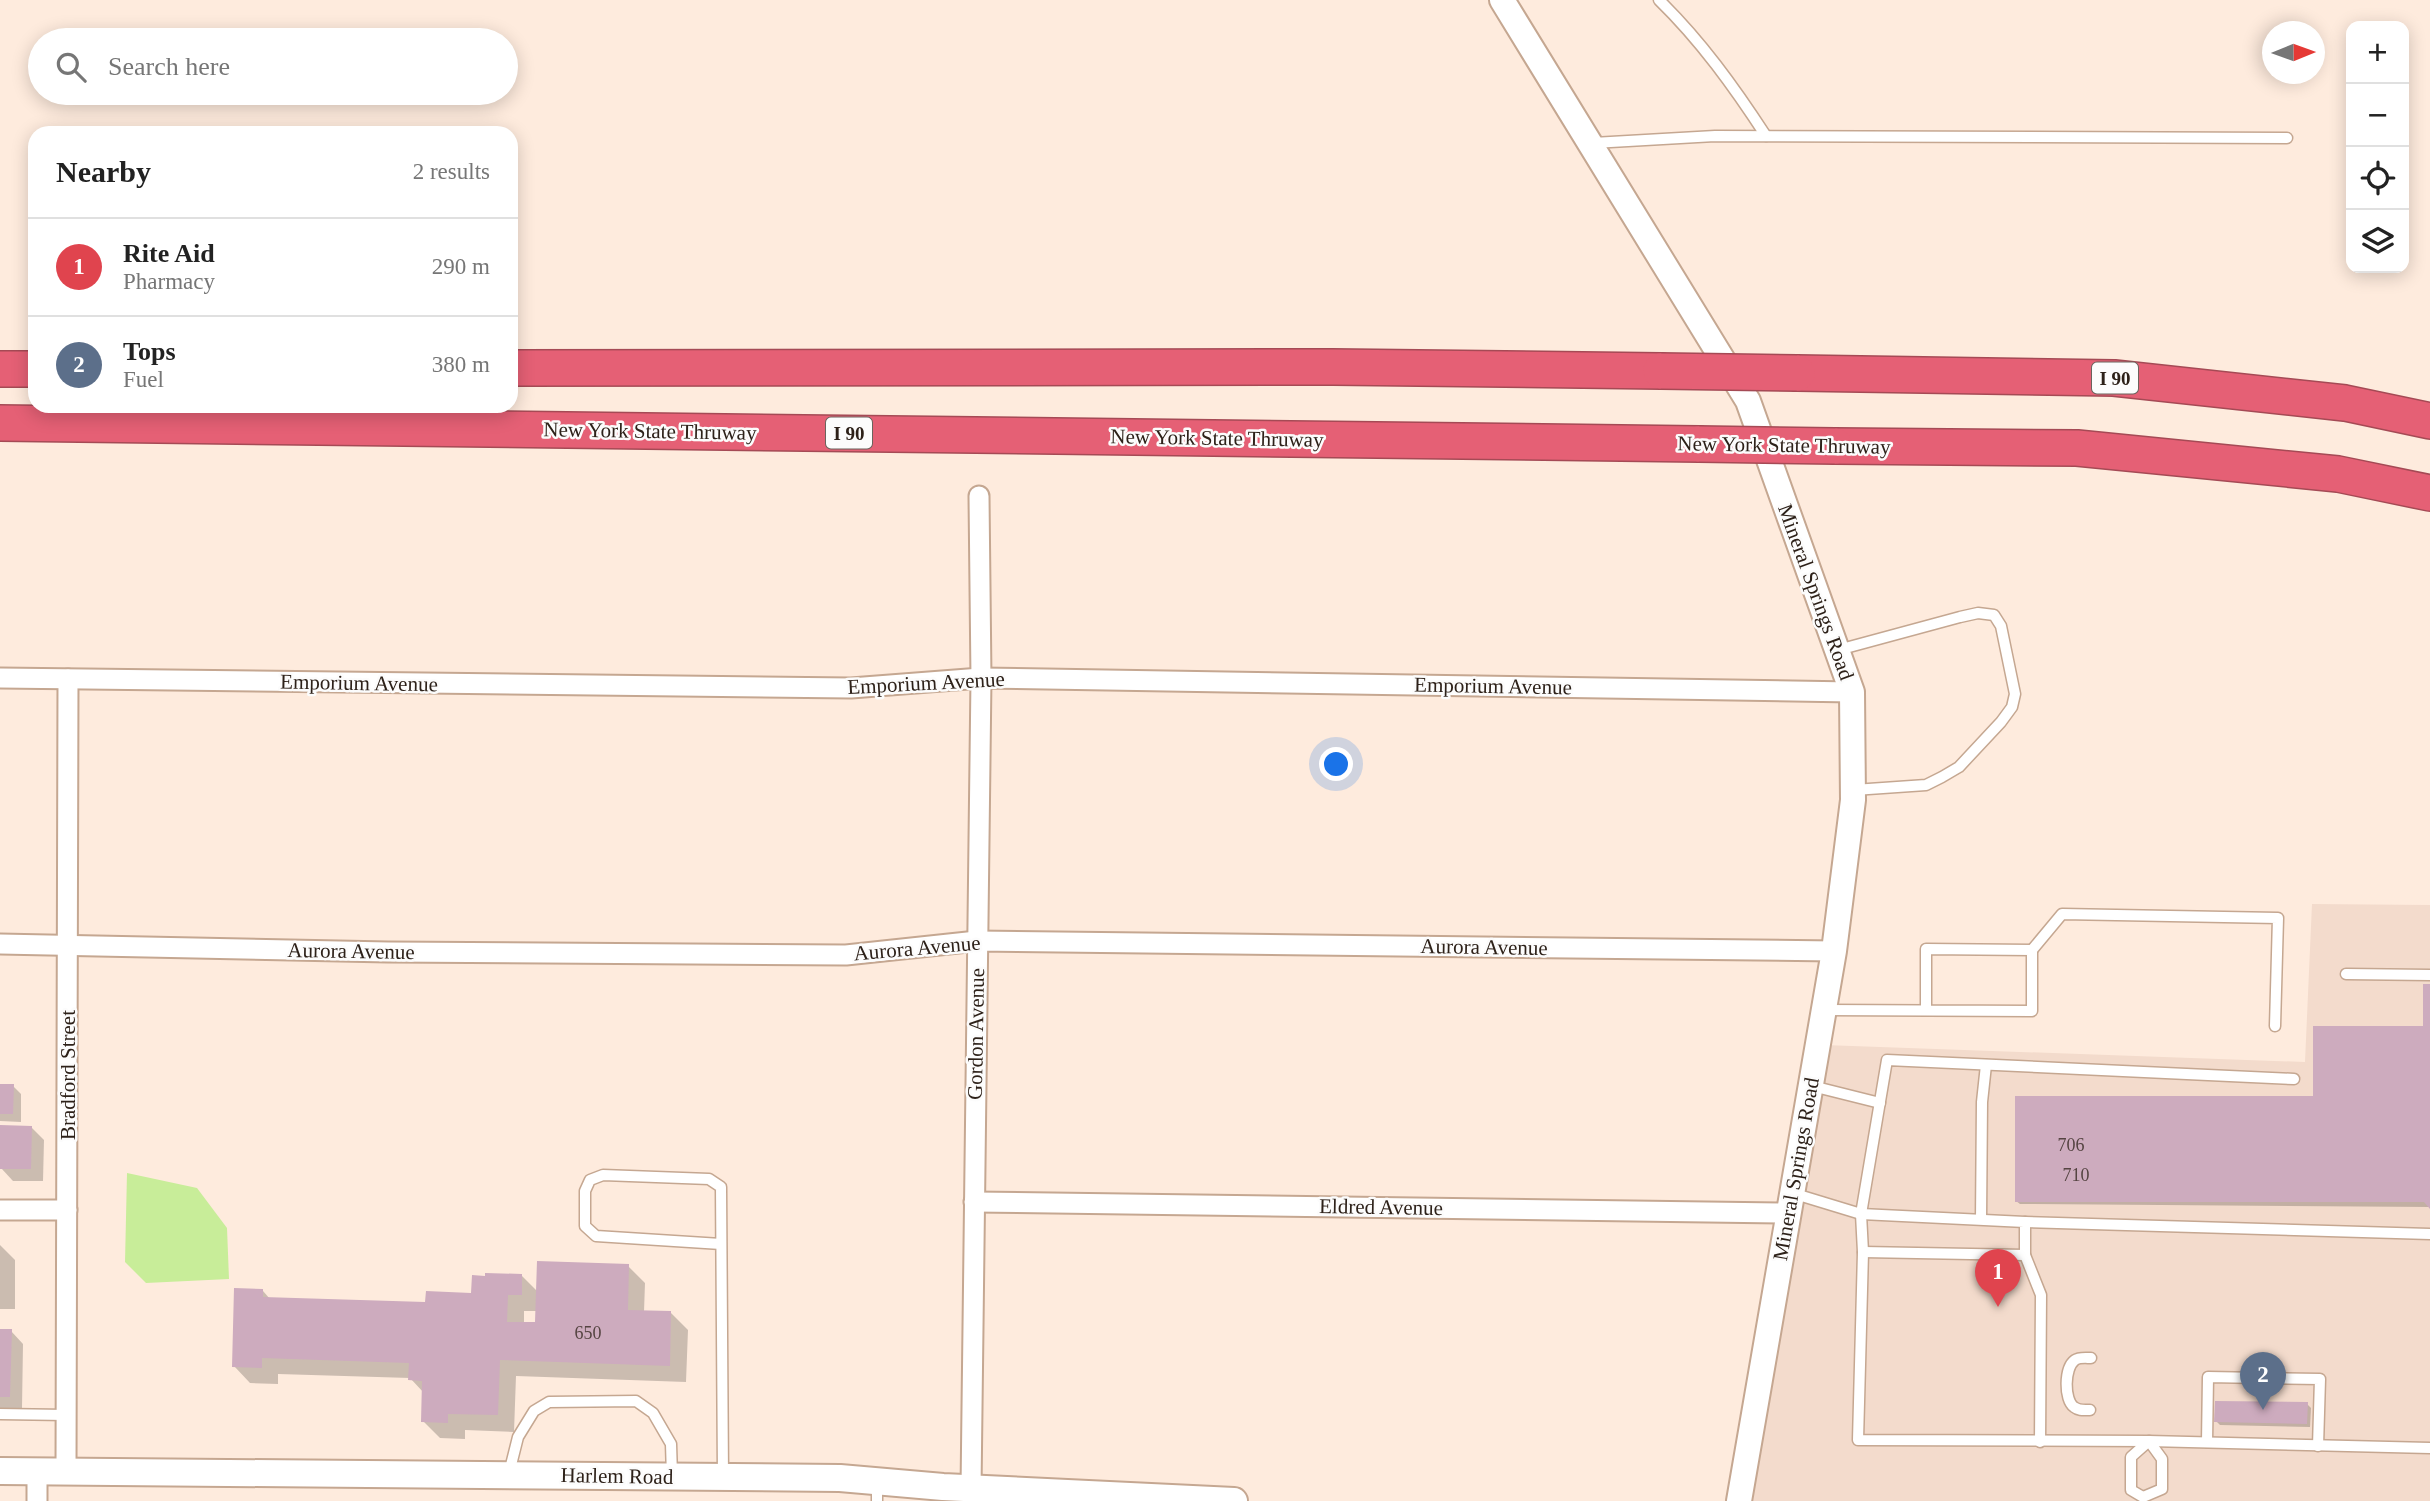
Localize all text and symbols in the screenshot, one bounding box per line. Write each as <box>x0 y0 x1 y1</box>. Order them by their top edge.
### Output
north arrow <box>2262 21 2325 84</box>
map controls <box>2346 21 2409 273</box>
button: + <box>2346 21 2409 84</box>
search box <box>28 28 518 105</box>
icon: search <box>52 48 90 86</box>
text: Search here <box>108 52 230 81</box>
button: − <box>2346 84 2409 147</box>
button: locate <box>2346 147 2409 210</box>
text: Nearby <box>56 155 151 188</box>
text: 2 results <box>413 159 490 184</box>
button: layers <box>2346 210 2409 273</box>
text: Rite Aid <box>123 239 215 268</box>
text: 1 <box>73 254 85 279</box>
text: 290 m <box>432 254 490 279</box>
text: Pharmacy <box>123 269 215 294</box>
text: Tops <box>123 337 176 366</box>
text: 2 <box>73 352 85 377</box>
text: 380 m <box>432 352 490 377</box>
road number: I 90 <box>2092 362 2138 394</box>
text: Fuel <box>123 367 164 392</box>
street label: New York State Thruway <box>543 417 757 445</box>
road number: I 90 <box>826 418 872 448</box>
street label: New York State Thruway <box>1110 424 1324 452</box>
street label: New York State Thruway <box>1677 431 1891 459</box>
street label: Mineral Springs Road <box>1773 501 1859 684</box>
street label: Emporium Avenue <box>847 667 1005 699</box>
street label: Emporium Avenue <box>280 670 438 696</box>
street label: Emporium Avenue <box>1414 673 1572 699</box>
your location <box>1319 747 1353 781</box>
street label: Aurora Avenue <box>853 930 981 966</box>
street label: Aurora Avenue <box>1420 934 1548 960</box>
street label: Aurora Avenue <box>287 938 415 964</box>
street label: Gordon Avenue <box>963 968 989 1100</box>
street label: Bradford Street <box>56 1010 80 1140</box>
street label: Mineral Springs Road <box>1768 1075 1824 1262</box>
house number: 706 <box>2058 1135 2085 1155</box>
house number: 710 <box>2063 1165 2090 1185</box>
street label: Eldred Avenue <box>1319 1194 1443 1220</box>
pin: 1 <box>1975 1249 2021 1307</box>
house number: 650 <box>575 1323 602 1343</box>
pin: 2 <box>2240 1352 2286 1410</box>
street label: Harlem Road <box>561 1463 674 1489</box>

